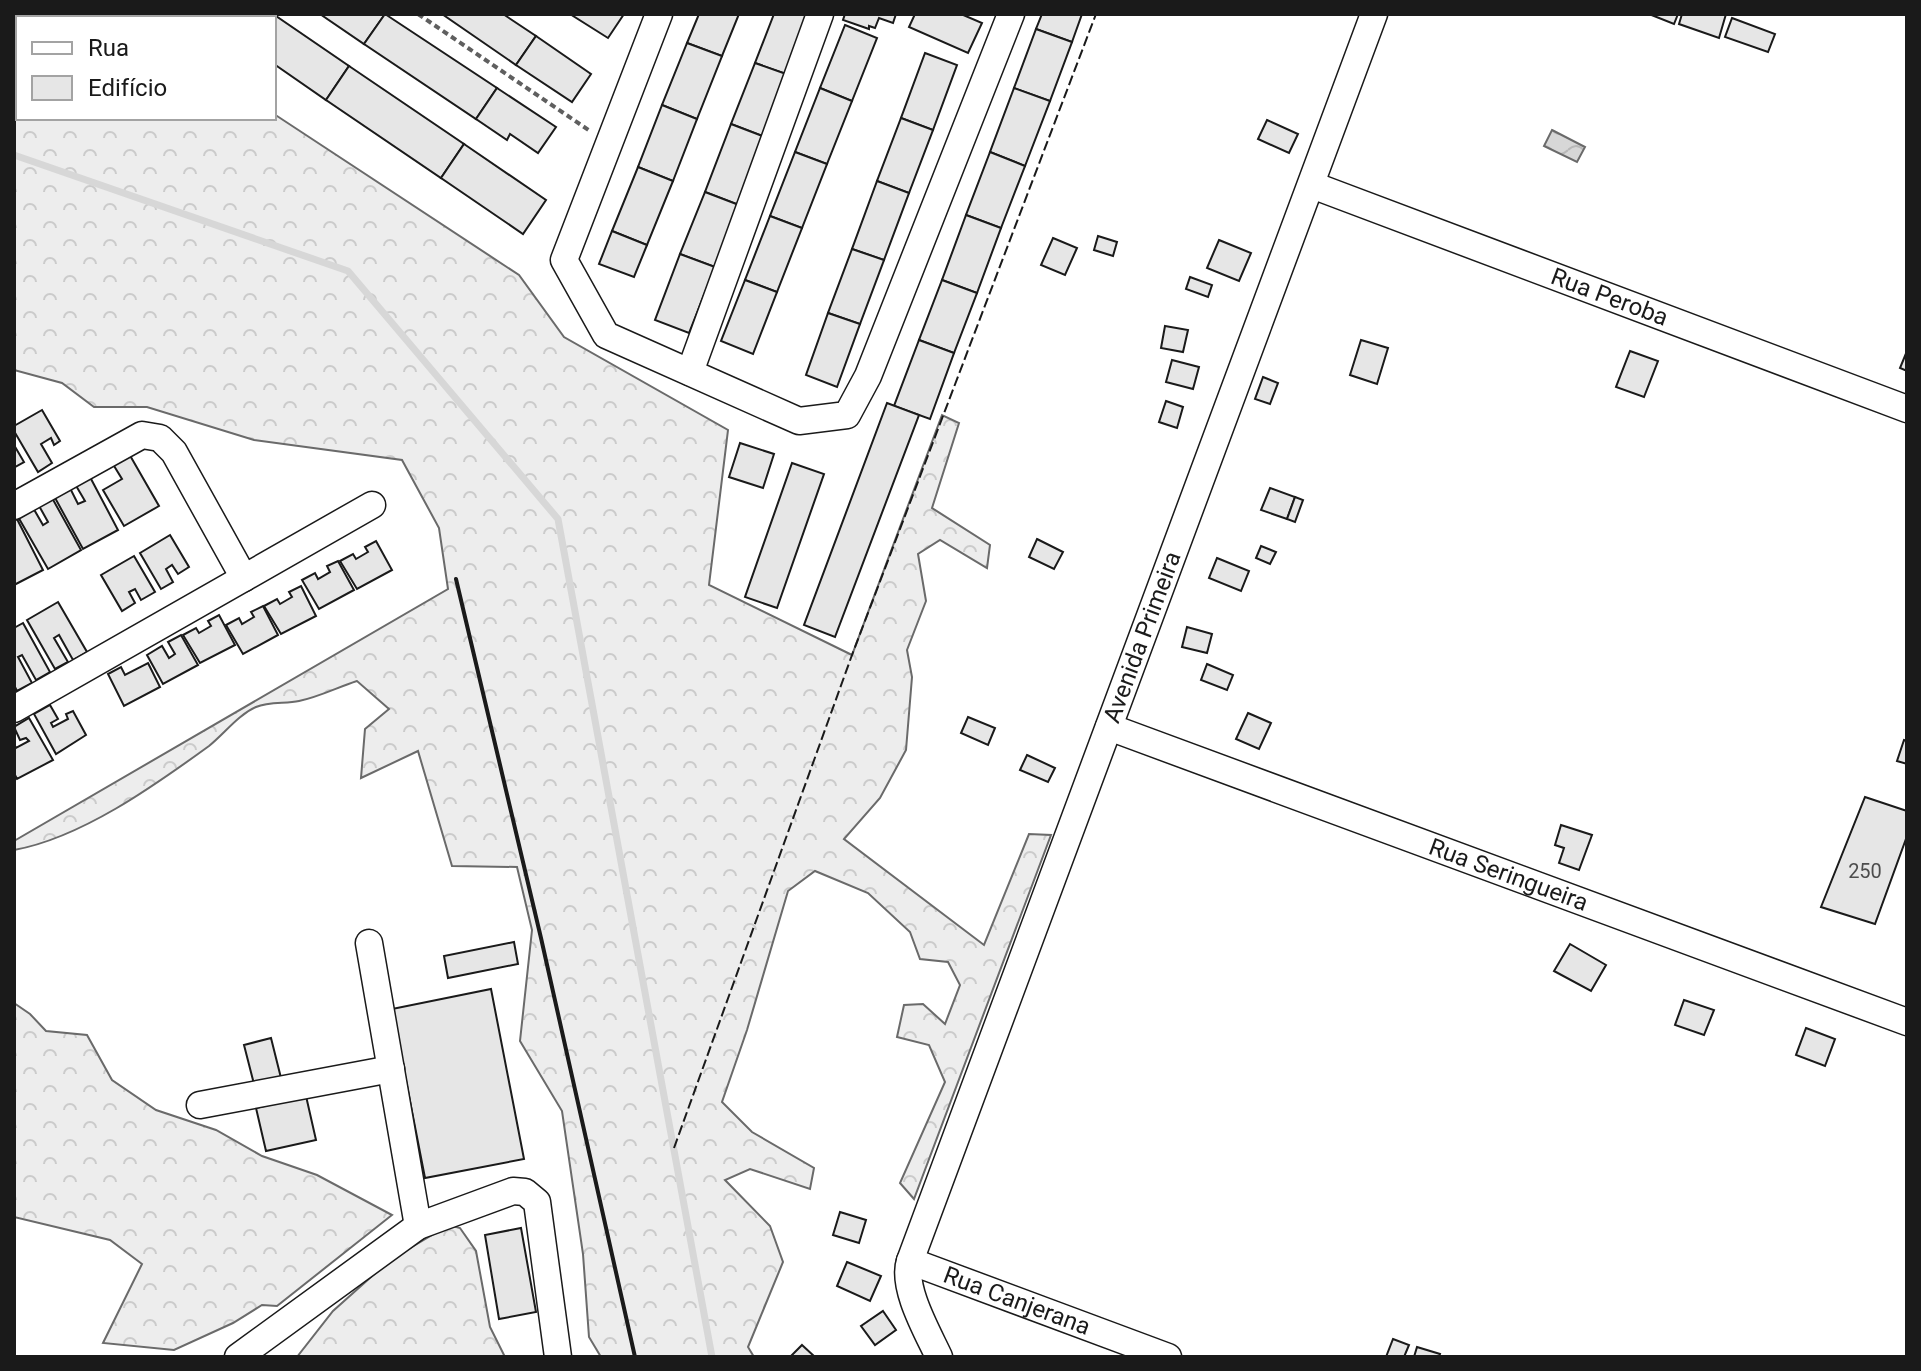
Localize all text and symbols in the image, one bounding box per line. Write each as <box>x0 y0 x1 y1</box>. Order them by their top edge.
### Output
legend <box>16 16 276 120</box>
text: Rua <box>88 34 129 62</box>
text: Edifício <box>88 74 167 102</box>
street label: Rua Peroba <box>1547 262 1672 332</box>
street label: Avenida Primeira <box>1098 548 1187 727</box>
street label: Rua Seringueira <box>1425 833 1592 917</box>
house number: 250 <box>1848 859 1882 883</box>
street label: Rua Canjerana <box>940 1261 1094 1341</box>

